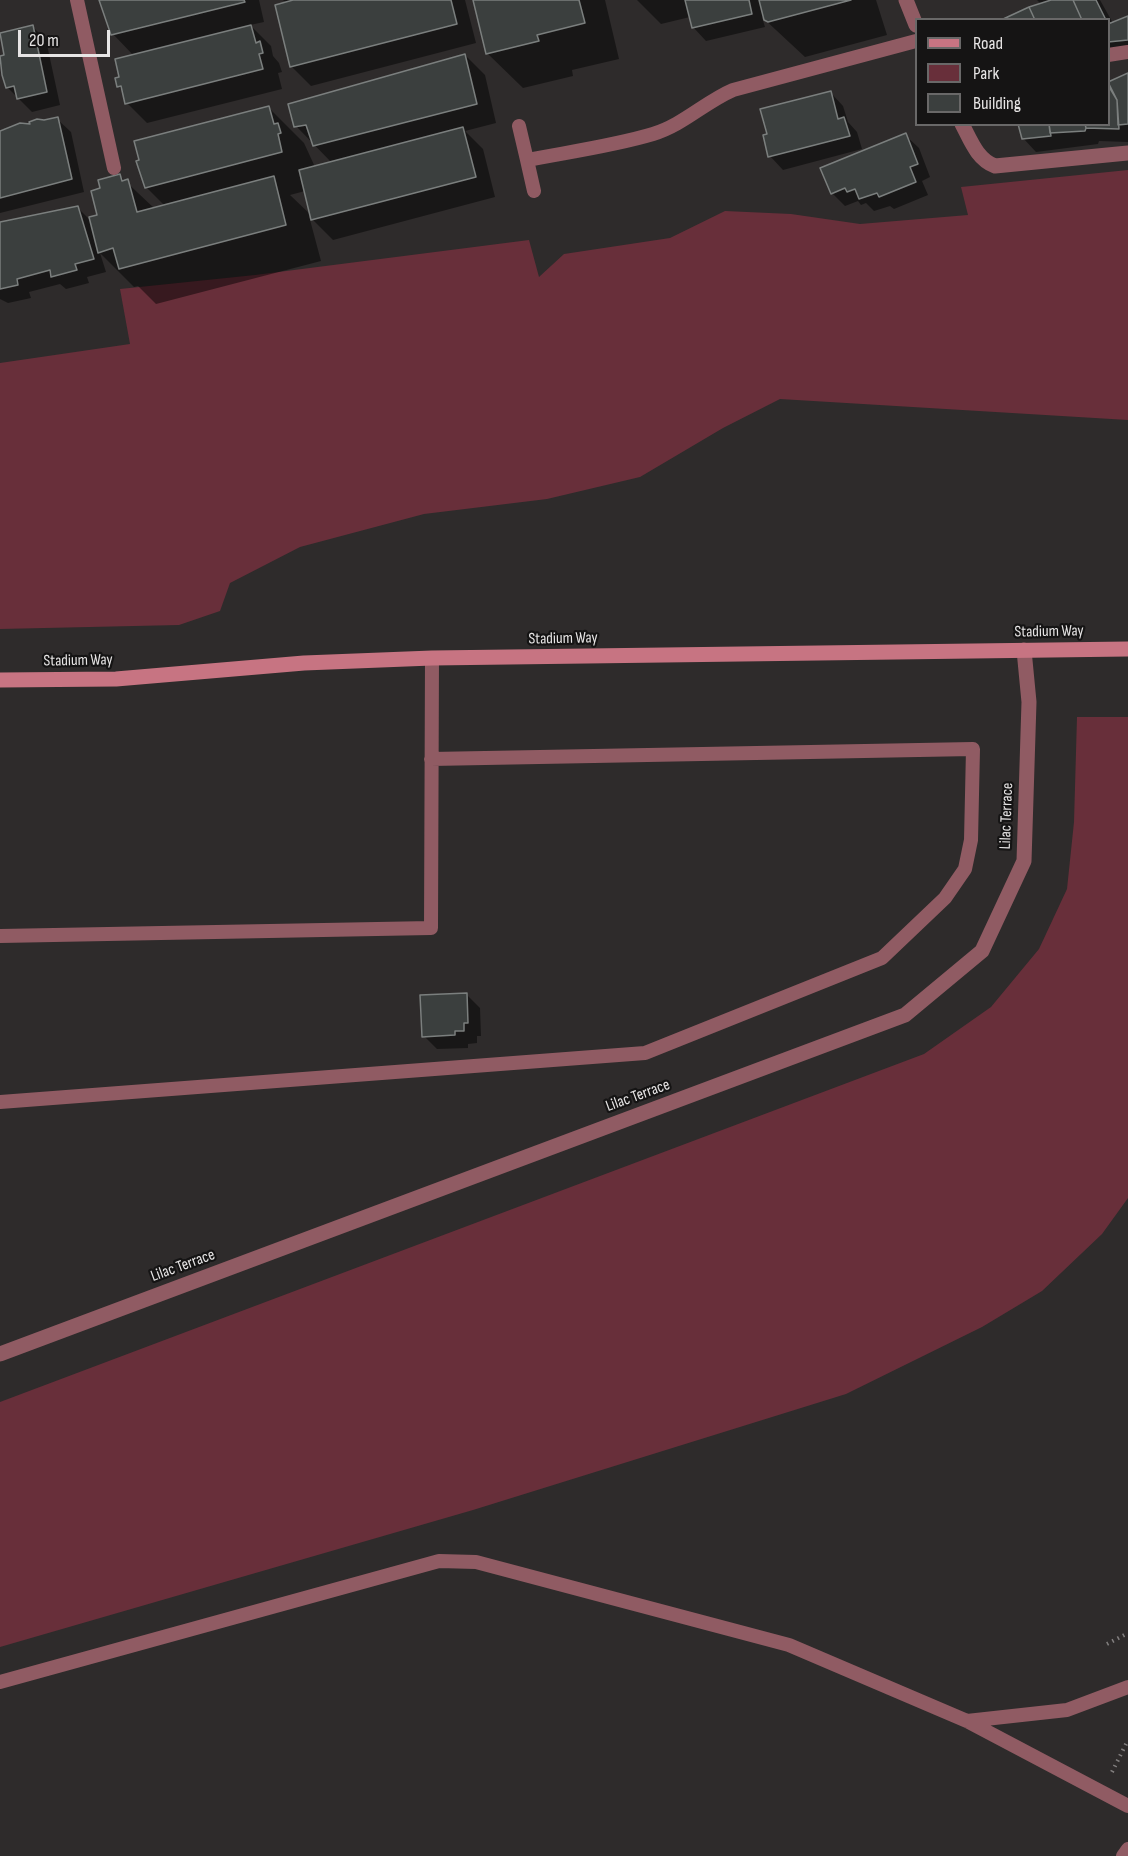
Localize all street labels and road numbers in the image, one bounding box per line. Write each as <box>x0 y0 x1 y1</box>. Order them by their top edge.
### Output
street label: Stadium Way <box>1014 622 1084 642</box>
street label: Stadium Way <box>528 629 598 649</box>
street label: Stadium Way <box>43 651 113 671</box>
street label: Lilac Terrace <box>996 782 1018 850</box>
street label: Lilac Terrace <box>603 1076 673 1116</box>
street label: Lilac Terrace <box>148 1246 218 1286</box>

